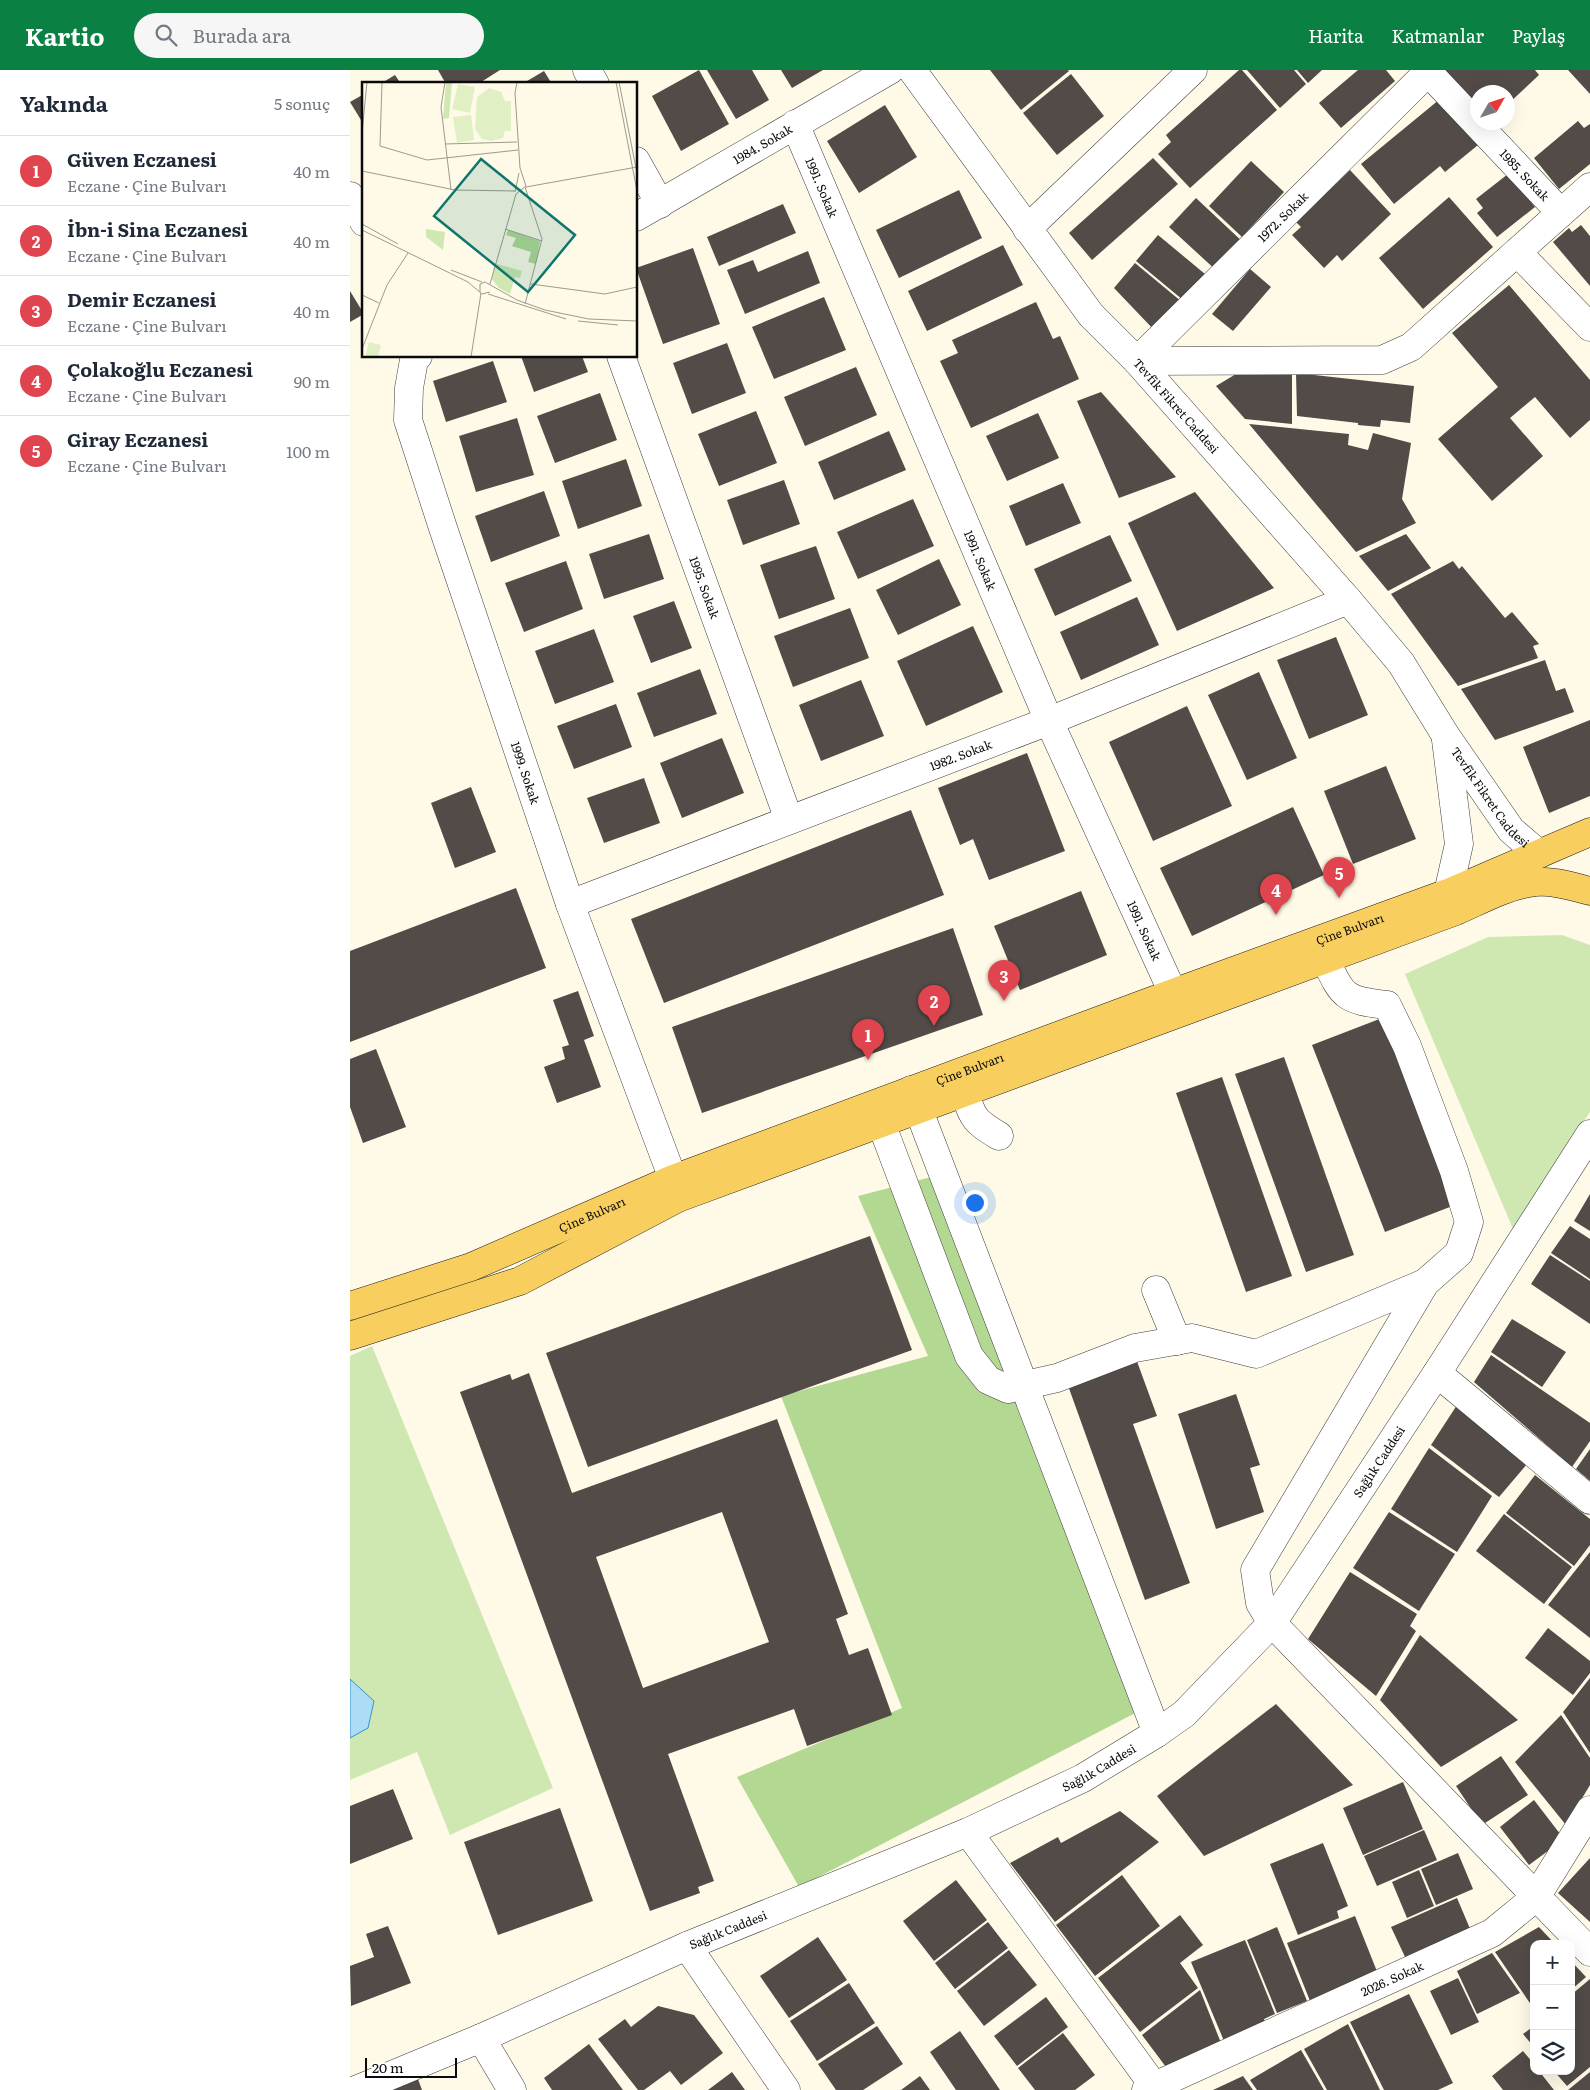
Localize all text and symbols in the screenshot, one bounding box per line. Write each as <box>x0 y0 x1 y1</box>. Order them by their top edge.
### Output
search box <box>134 13 484 58</box>
text: Kartio <box>25 18 104 53</box>
icon: search <box>152 21 180 49</box>
text: Burada ara <box>192 21 291 49</box>
text: Harita <box>1308 22 1364 49</box>
text: Katmanlar <box>1392 22 1484 49</box>
text: Paylaş <box>1512 22 1565 49</box>
inset map <box>362 82 638 358</box>
north arrow <box>1470 85 1515 130</box>
text: Yakında <box>20 87 108 118</box>
text: 5 sonuç <box>274 91 330 115</box>
street label: 1984. Sokak <box>729 119 796 168</box>
text: Güven Eczanesi <box>67 145 217 173</box>
street label: 1985. Sokak <box>1496 145 1554 205</box>
street label: 1991. Sokak <box>801 155 843 221</box>
text: 1 <box>33 159 39 183</box>
text: 40 m <box>293 159 330 183</box>
text: Eczane · Çine Bulvarı <box>67 173 227 197</box>
street label: 1972. Sokak <box>1253 187 1312 246</box>
text: İbn-i Sina Eczanesi <box>67 215 248 243</box>
text: 2 <box>32 229 40 253</box>
text: 40 m <box>293 229 330 253</box>
text: Eczane · Çine Bulvarı <box>67 243 227 267</box>
text: Demir Eczanesi <box>67 285 216 313</box>
text: 3 <box>32 299 40 323</box>
text: 40 m <box>293 299 330 323</box>
text: Eczane · Çine Bulvarı <box>67 313 227 337</box>
street label: Tevfik Fikret Caddesi <box>1129 354 1223 457</box>
text: Çolakoğlu Eczanesi <box>67 355 253 383</box>
text: 4 <box>31 369 41 393</box>
text: 90 m <box>294 369 330 393</box>
text: Eczane · Çine Bulvarı <box>67 383 227 407</box>
text: Giray Eczanesi <box>67 425 208 453</box>
text: 5 <box>32 439 40 463</box>
text: 100 m <box>286 439 330 463</box>
text: Eczane · Çine Bulvarı <box>67 453 227 477</box>
street label: 1991. Sokak <box>960 527 1002 594</box>
street label: 1995. Sokak <box>685 554 725 622</box>
street label: 1982. Sokak <box>927 735 995 775</box>
street label: 1999. Sokak <box>507 739 545 807</box>
street label: Tevfik Fikret Caddesi <box>1447 743 1534 851</box>
pin: 5 <box>1323 857 1355 898</box>
pin: 4 <box>1260 874 1292 915</box>
street label: 1991. Sokak <box>1123 898 1166 964</box>
street label: Çine Bulvarı <box>1313 908 1386 949</box>
pin: 3 <box>988 960 1020 1001</box>
pin: 2 <box>918 985 950 1026</box>
pin: 1 <box>852 1019 884 1060</box>
street label: Çine Bulvarı <box>933 1048 1006 1089</box>
your location <box>962 1190 988 1216</box>
street label: Çine Bulvarı <box>556 1192 628 1237</box>
street label: Sağlık Caddesi <box>1348 1422 1409 1501</box>
street label: Sağlık Caddesi <box>1059 1739 1139 1796</box>
street label: Sağlık Caddesi <box>686 1906 769 1953</box>
map controls <box>1530 1940 1575 2075</box>
button: + <box>1530 1940 1575 1985</box>
street label: 2026. Sokak <box>1358 1956 1427 2000</box>
button: − <box>1530 1985 1575 2030</box>
button: layers <box>1530 2030 1575 2075</box>
scale bar <box>365 2055 458 2078</box>
text: 20 m <box>372 2057 404 2077</box>

